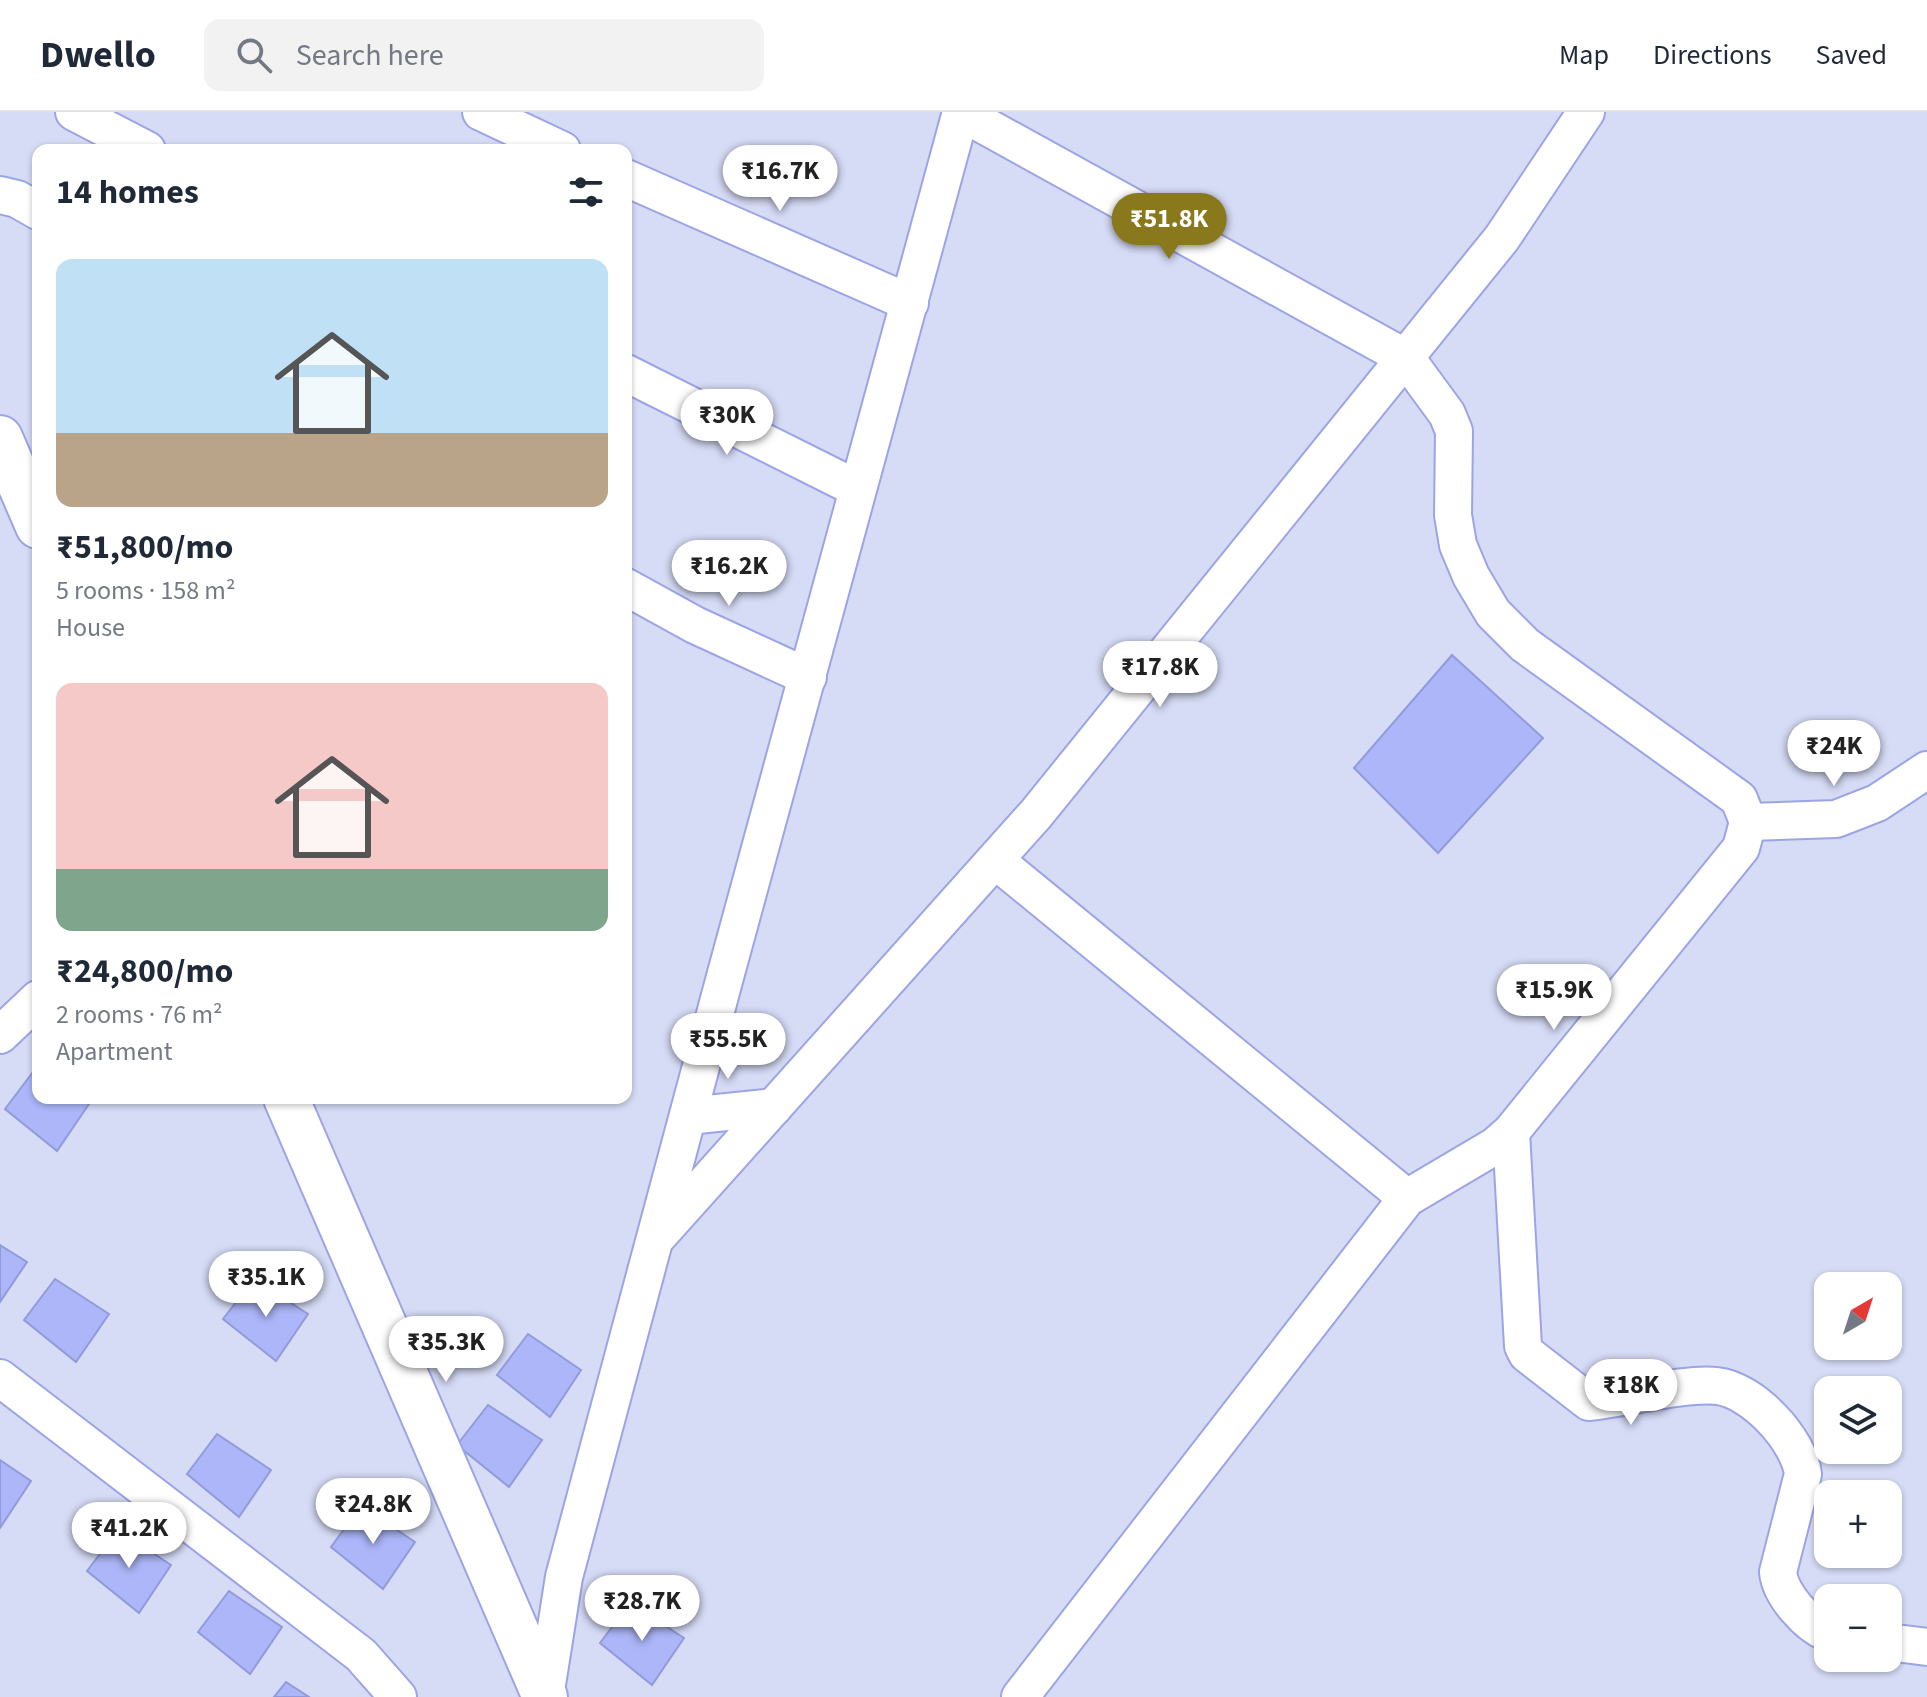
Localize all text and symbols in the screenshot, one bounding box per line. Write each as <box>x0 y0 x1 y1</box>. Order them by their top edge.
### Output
search box <box>204 19 764 91</box>
text: Dwello <box>40 28 156 82</box>
icon: search <box>232 33 276 77</box>
text: Search here <box>296 34 444 77</box>
text: Map <box>1559 35 1609 75</box>
text: Directions <box>1653 35 1772 75</box>
text: Saved <box>1816 35 1887 75</box>
pin: ₹16.7K <box>715 145 845 213</box>
text: ₹16.7K <box>741 152 819 189</box>
text: 14 homes <box>56 168 199 217</box>
icon: filters <box>564 170 608 214</box>
pin: ₹51.8K <box>1104 193 1234 261</box>
text: ₹51.8K <box>1130 200 1208 237</box>
icon: home <box>260 311 404 455</box>
pin: ₹30K <box>680 389 774 457</box>
text: ₹30K <box>698 396 756 433</box>
text: ₹51,800/mo <box>56 523 233 572</box>
pin: ₹16.2K <box>664 540 794 608</box>
text: ₹16.2K <box>690 547 768 584</box>
text: 5 rooms · 158 m² <box>56 572 235 609</box>
text: House <box>56 609 125 646</box>
pin: ₹17.8K <box>1095 641 1225 709</box>
text: ₹17.8K <box>1121 648 1199 685</box>
pin: ₹24K <box>1787 720 1881 788</box>
text: ₹24K <box>1805 727 1863 764</box>
icon: home <box>260 735 404 879</box>
text: ₹24,800/mo <box>56 947 233 996</box>
pin: ₹15.9K <box>1489 964 1619 1032</box>
text: ₹15.9K <box>1515 971 1593 1008</box>
text: 2 rooms · 76 m² <box>56 996 223 1033</box>
pin: ₹55.5K <box>663 1013 793 1081</box>
text: ₹55.5K <box>689 1020 767 1057</box>
text: Apartment <box>56 1033 173 1070</box>
pin: ₹35.1K <box>201 1251 331 1319</box>
text: ₹35.1K <box>227 1258 305 1295</box>
north arrow <box>1814 1272 1902 1360</box>
map controls <box>1814 1272 1902 1672</box>
pin: ₹35.3K <box>381 1316 511 1384</box>
text: ₹35.3K <box>407 1323 485 1360</box>
pin: ₹18K <box>1584 1359 1678 1427</box>
text: ₹18K <box>1602 1366 1660 1403</box>
button: layers <box>1814 1376 1902 1464</box>
pin: ₹24.8K <box>308 1478 438 1546</box>
button: + <box>1814 1480 1902 1568</box>
text: ₹24.8K <box>334 1485 412 1522</box>
pin: ₹41.2K <box>64 1502 194 1570</box>
text: ₹41.2K <box>90 1509 168 1546</box>
pin: ₹28.7K <box>577 1575 707 1643</box>
text: ₹28.7K <box>603 1582 681 1619</box>
button: − <box>1814 1584 1902 1672</box>

